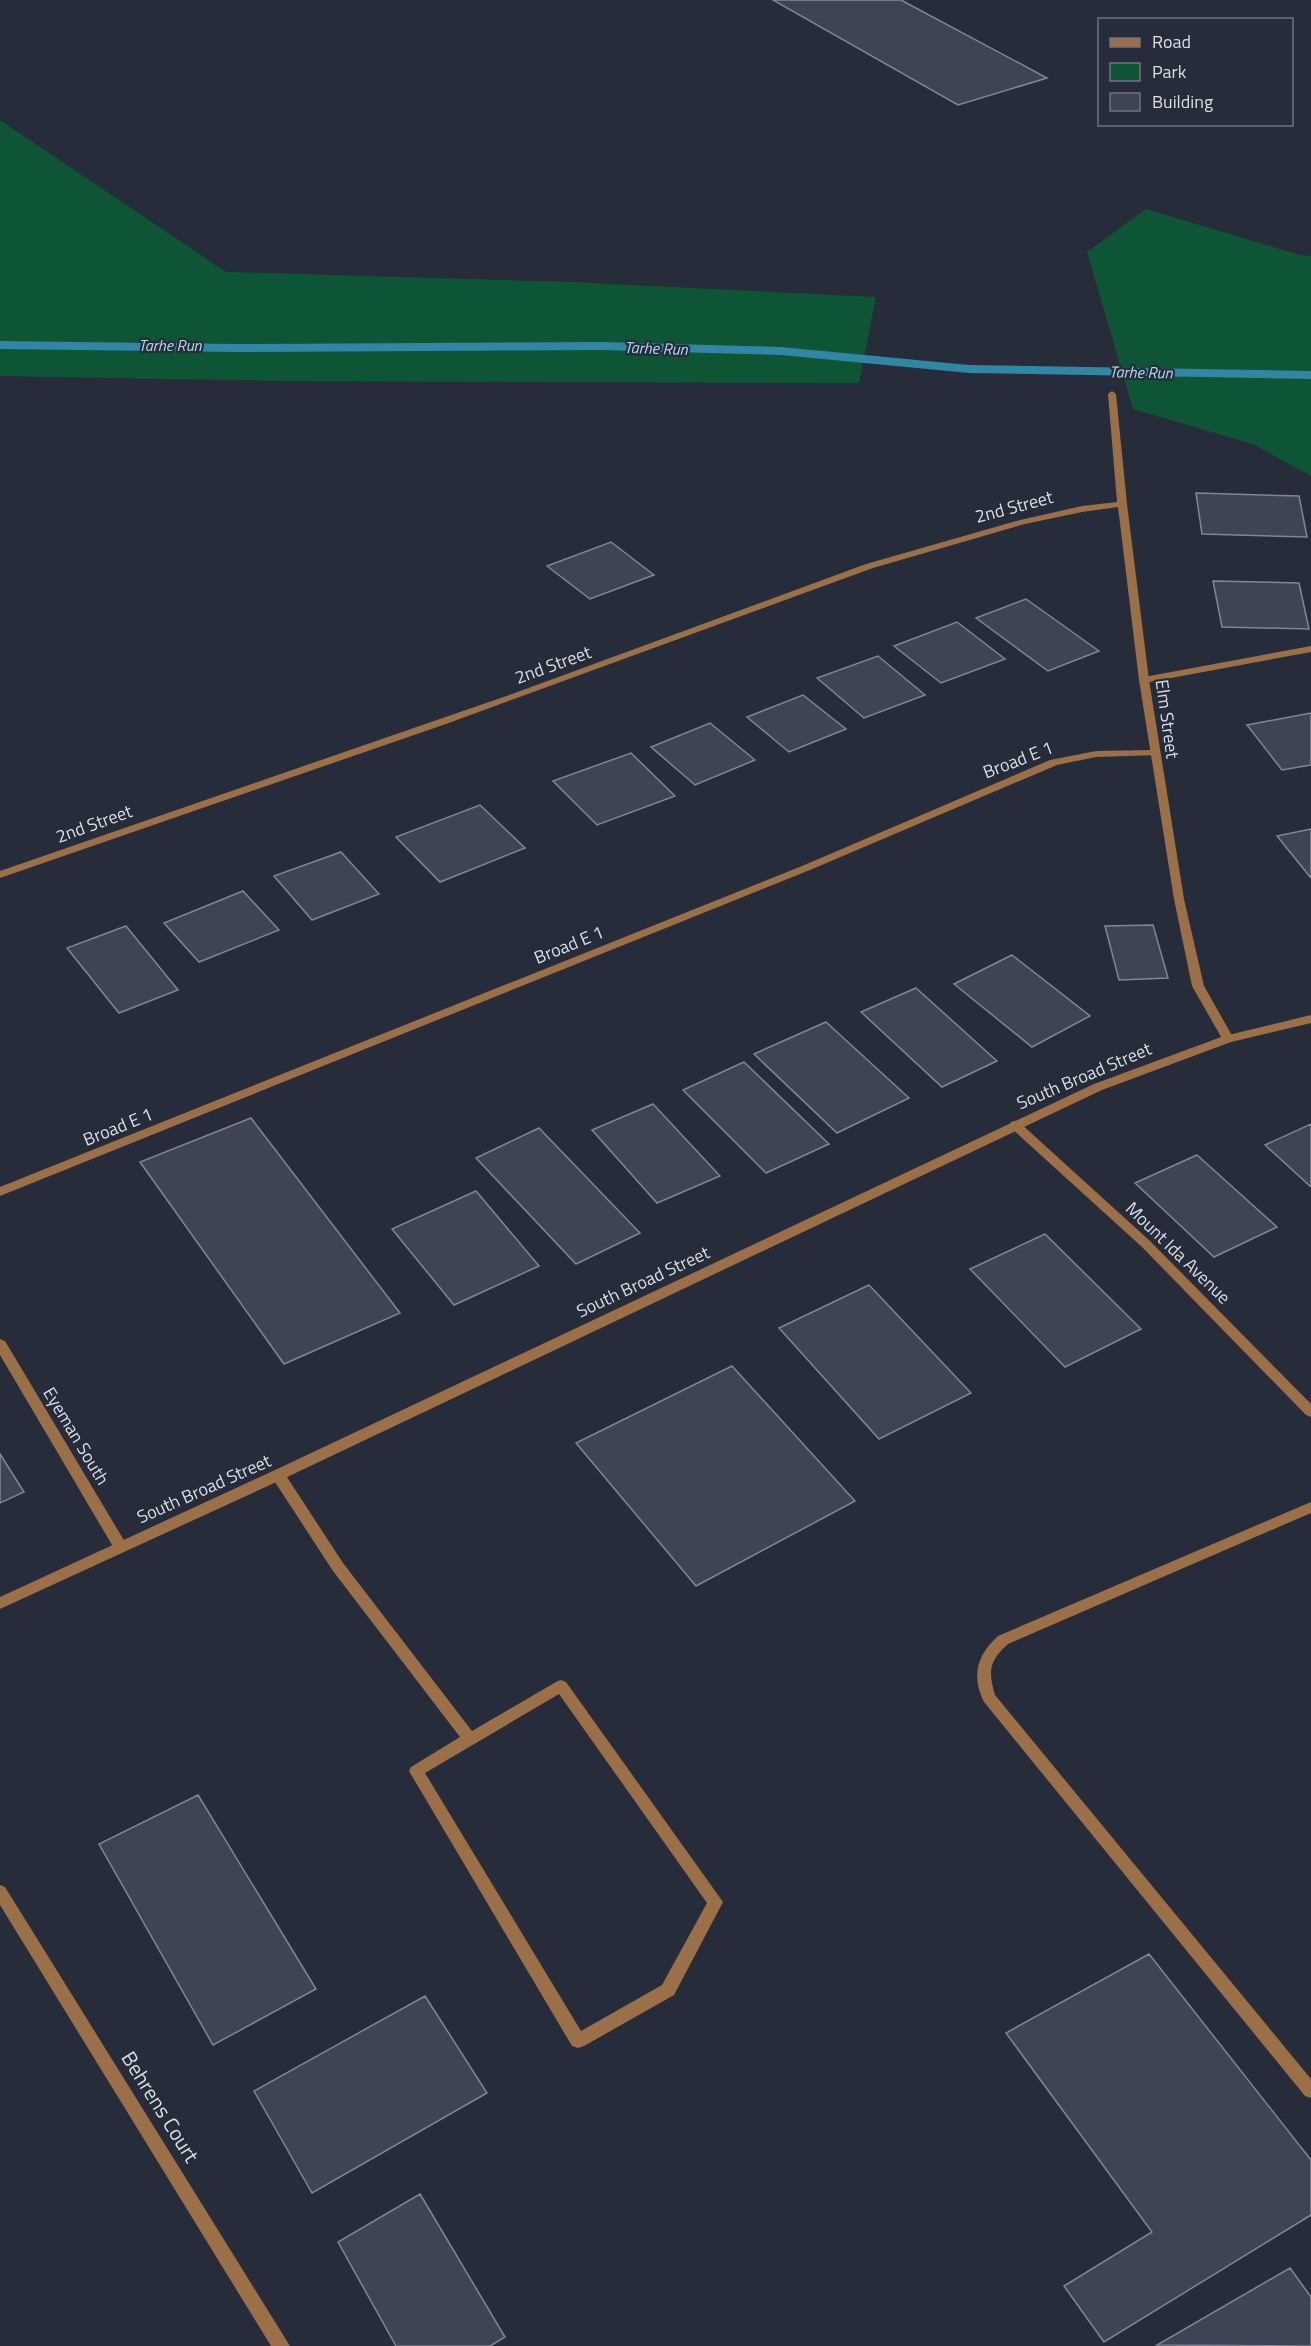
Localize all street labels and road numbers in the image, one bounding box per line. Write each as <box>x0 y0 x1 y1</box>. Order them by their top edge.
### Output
street label: 2nd Street <box>972 483 1056 530</box>
street label: 2nd Street <box>511 638 595 691</box>
street label: Elm Street <box>1149 678 1186 761</box>
street label: Broad E 1 <box>979 734 1057 785</box>
street label: 2nd Street <box>52 797 136 850</box>
street label: Broad E 1 <box>530 918 608 971</box>
street label: South Broad Street <box>1012 1035 1156 1116</box>
street label: Broad E 1 <box>79 1100 157 1153</box>
street label: Mount Ida Avenue <box>1120 1195 1237 1310</box>
street label: South Broad Street <box>572 1239 715 1324</box>
street label: Eyeman South <box>37 1382 116 1490</box>
street label: South Broad Street <box>132 1447 276 1530</box>
street label: Behrens Court <box>114 2044 208 2169</box>

